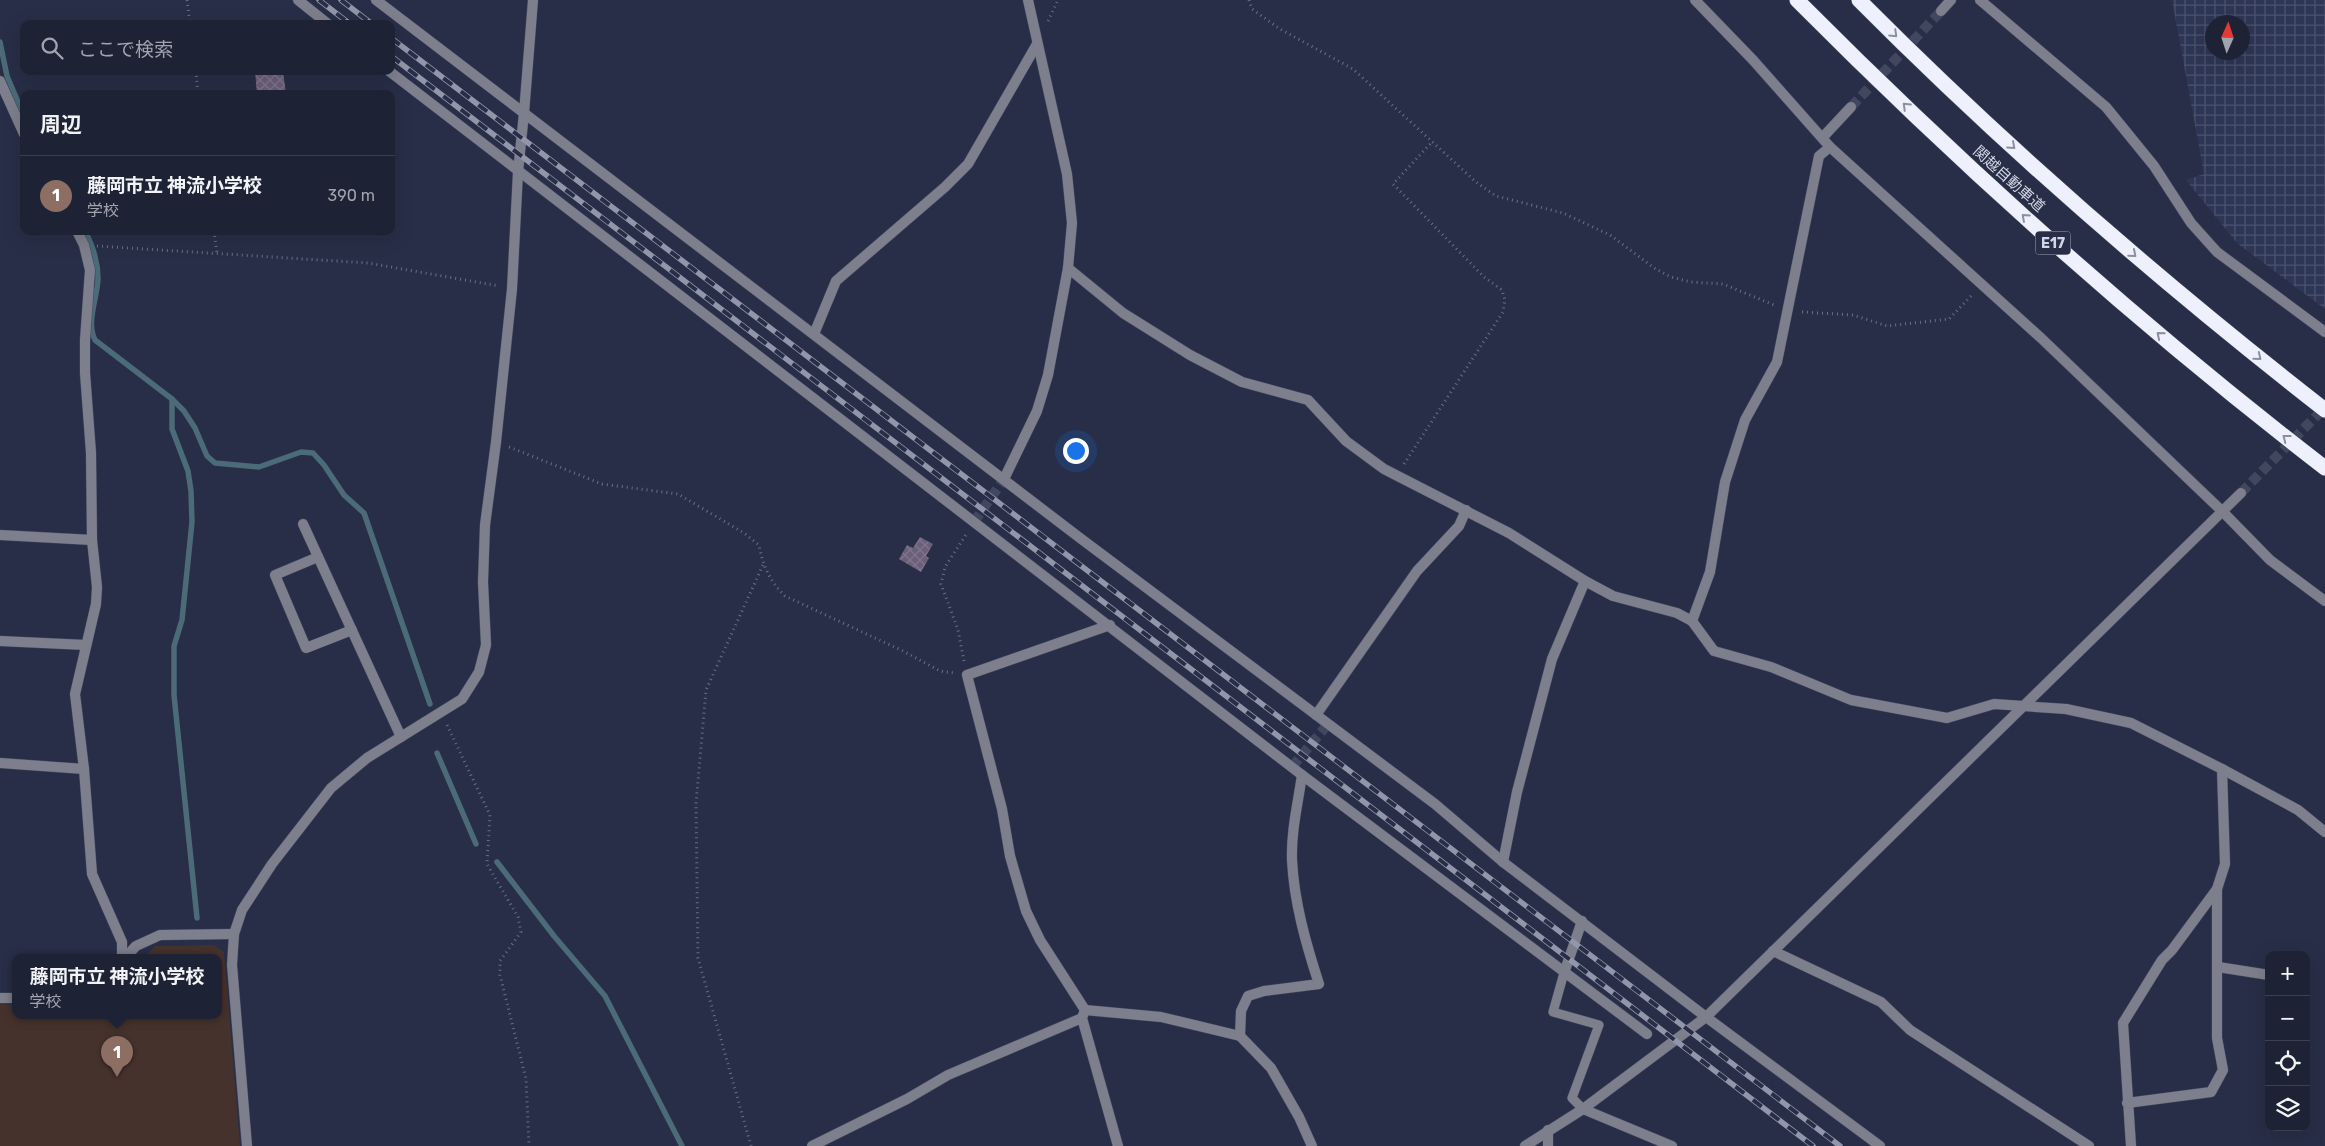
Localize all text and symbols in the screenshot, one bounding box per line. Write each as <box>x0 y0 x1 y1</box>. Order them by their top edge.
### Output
north arrow <box>2205 15 2250 60</box>
search box <box>20 20 395 75</box>
one-way arrow <box>1888 28 1897 37</box>
icon: search <box>38 34 66 62</box>
text: ここで検索 <box>78 38 173 61</box>
one-way arrow <box>1903 103 1912 112</box>
text: 周辺 <box>40 112 82 137</box>
one-way arrow <box>2006 140 2015 149</box>
street label: 関越自動車道 <box>1970 142 2048 216</box>
text: 藤岡市立 神流小学校 <box>87 174 262 197</box>
text: 1 <box>52 186 60 205</box>
text: 390 m <box>328 186 375 205</box>
text: 学校 <box>87 201 119 220</box>
one-way arrow <box>2021 214 2030 223</box>
road number: E17 <box>2036 232 2070 254</box>
one-way arrow <box>2127 248 2136 257</box>
one-way arrow <box>2157 332 2166 341</box>
one-way arrow <box>2252 352 2261 360</box>
one-way arrow <box>2282 435 2292 444</box>
your location <box>1063 438 1089 464</box>
map controls <box>2265 951 2310 1131</box>
button: + <box>2265 951 2310 996</box>
popup <box>12 954 222 1019</box>
text: 藤岡市立 神流小学校 <box>29 965 205 988</box>
text: 学校 <box>29 992 61 1011</box>
button: − <box>2265 996 2310 1041</box>
pin: 1 <box>101 1036 133 1077</box>
button: locate <box>2265 1041 2310 1086</box>
button: layers <box>2265 1086 2310 1131</box>

